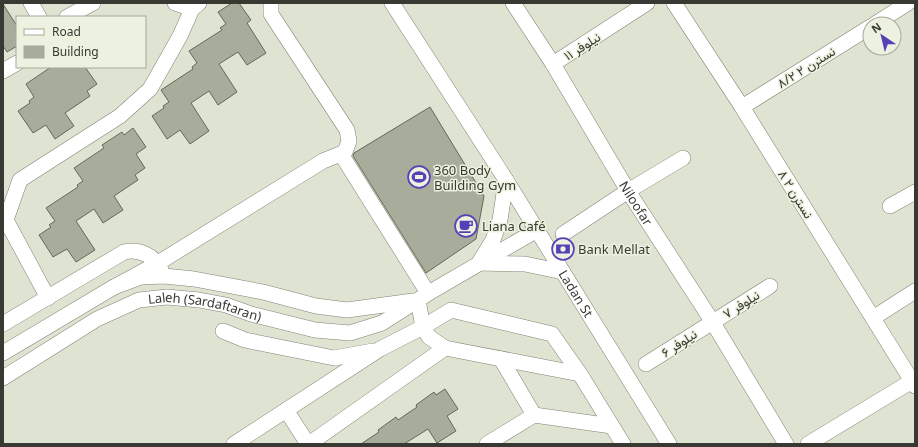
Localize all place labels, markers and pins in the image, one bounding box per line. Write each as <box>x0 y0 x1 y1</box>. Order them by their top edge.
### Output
place label: 360 Body Building Gym <box>434 161 516 194</box>
sports icon: 360 Body Building Gym <box>406 164 432 190</box>
cafe icon: Liana Café <box>453 213 479 239</box>
place label: Liana Café <box>482 217 545 235</box>
bank icon: Bank Mellat <box>550 236 576 262</box>
place label: Bank Mellat <box>578 240 650 258</box>

